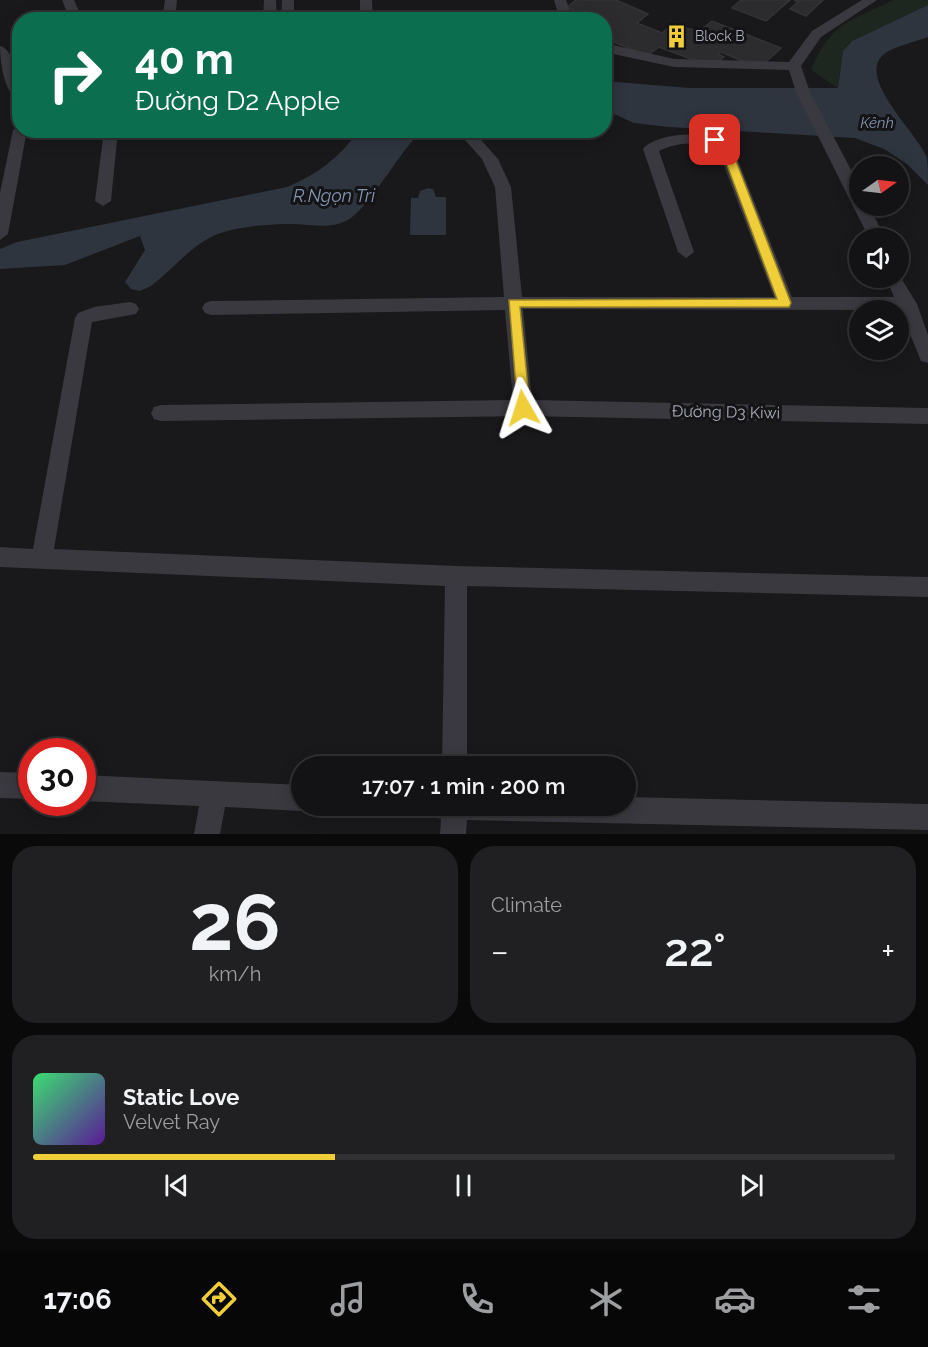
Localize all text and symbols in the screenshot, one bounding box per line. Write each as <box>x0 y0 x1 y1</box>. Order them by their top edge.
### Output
building icon: Block B <box>664 23 690 49</box>
place label: Block B <box>695 28 744 44</box>
text: 40 m <box>135 35 234 84</box>
icon: right <box>36 36 114 114</box>
text: Đường D2 Apple <box>135 85 340 116</box>
pin <box>689 114 740 165</box>
water label: Kênh <box>860 114 894 132</box>
icon: arrive <box>698 123 731 156</box>
north arrow <box>849 156 909 216</box>
map controls <box>849 156 909 360</box>
water label: R.Ngọn Tri <box>293 185 376 206</box>
button: sound <box>849 228 909 288</box>
button: layers <box>849 300 909 360</box>
position arrow <box>491 376 555 440</box>
street label: Đường D3 Kiwi <box>672 402 780 422</box>
speed limit sign: 30 <box>18 738 96 816</box>
text: 17:07 · 1 min · 200 m <box>362 773 565 799</box>
text: 26 <box>189 877 281 968</box>
text: Climate <box>491 893 562 917</box>
text: 22° <box>664 924 726 977</box>
text: − <box>491 932 509 971</box>
text: + <box>881 932 895 971</box>
text: km/h <box>209 962 261 986</box>
text: Static Love <box>123 1084 240 1110</box>
text: Velvet Ray <box>123 1110 220 1134</box>
icon: previous <box>160 1169 193 1202</box>
icon: pause <box>447 1169 480 1202</box>
icon: next <box>735 1169 768 1202</box>
icon: directions <box>198 1278 240 1320</box>
icon: music <box>327 1278 369 1320</box>
icon: phone <box>456 1278 498 1320</box>
icon: climate <box>585 1278 627 1320</box>
icon: car <box>714 1278 756 1320</box>
icon: filters <box>843 1278 885 1320</box>
text: 17:06 <box>43 1284 112 1315</box>

